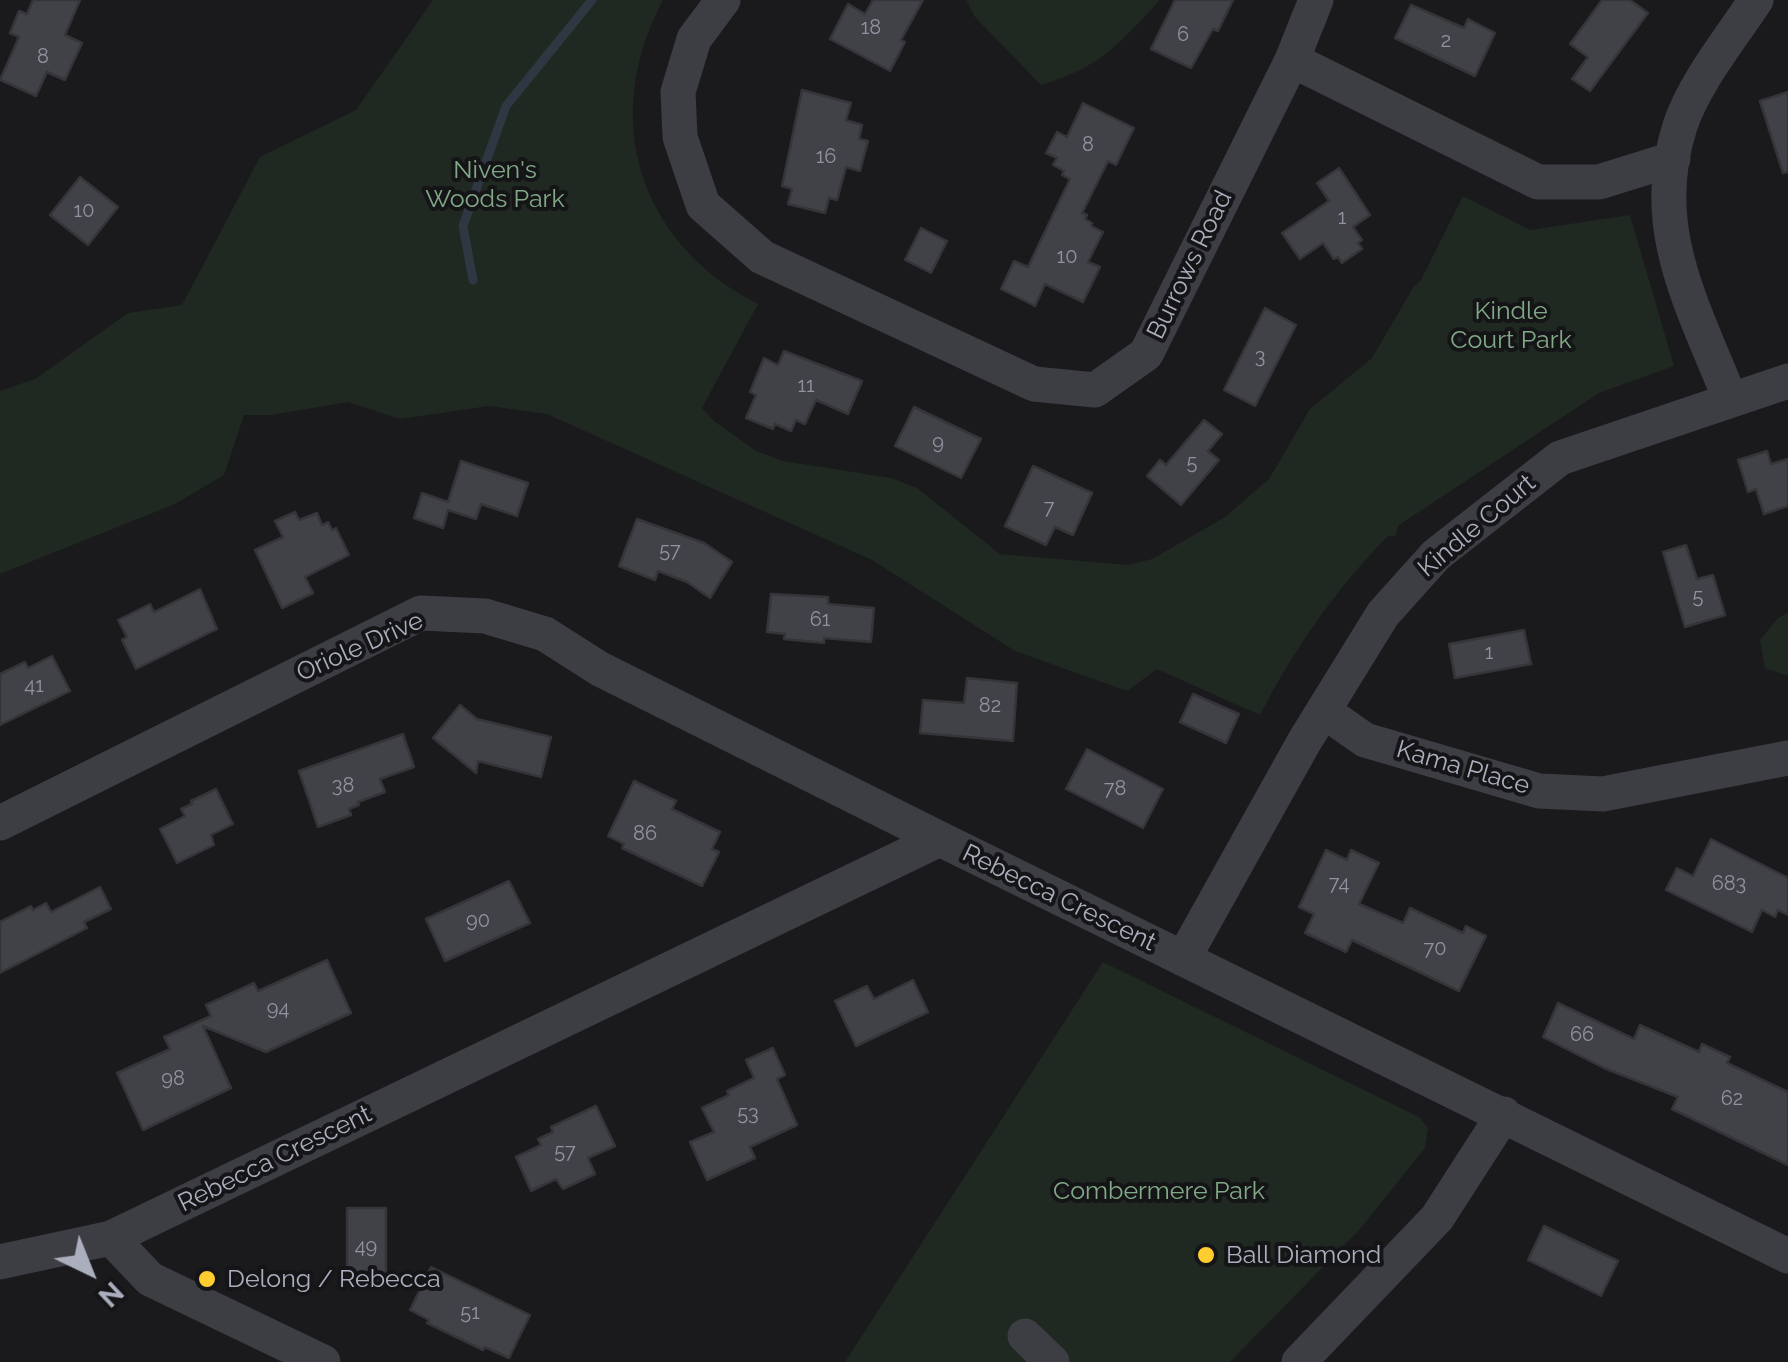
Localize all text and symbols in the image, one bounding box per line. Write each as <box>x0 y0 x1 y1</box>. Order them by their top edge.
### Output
house number: 18 <box>861 16 881 40</box>
house number: 6 <box>1177 23 1189 47</box>
house number: 2 <box>1441 29 1451 53</box>
house number: 8 <box>37 45 49 69</box>
house number: 8 <box>1082 133 1094 157</box>
house number: 16 <box>816 145 836 169</box>
park label: Niven's Woods Park <box>425 155 565 214</box>
street label: Burrows Road <box>1141 186 1239 344</box>
house number: 10 <box>74 199 94 223</box>
house number: 1 <box>1338 206 1346 230</box>
house number: 10 <box>1057 245 1077 269</box>
park label: Kindle Court Park <box>1450 296 1572 355</box>
house number: 3 <box>1255 345 1265 369</box>
house number: 11 <box>797 374 815 398</box>
house number: 9 <box>932 431 944 455</box>
house number: 5 <box>1187 451 1197 475</box>
street label: Kindle Court <box>1412 468 1542 584</box>
house number: 7 <box>1044 496 1054 520</box>
house number: 57 <box>659 539 681 563</box>
house number: 5 <box>1693 585 1703 609</box>
street label: Oriole Drive <box>292 606 428 688</box>
house number: 61 <box>810 608 830 632</box>
house number: 1 <box>1485 641 1493 665</box>
house number: 41 <box>24 674 44 698</box>
house number: 82 <box>979 694 1001 718</box>
street label: Kama Place <box>1393 735 1533 801</box>
house number: 38 <box>332 774 354 798</box>
house number: 78 <box>1104 777 1126 801</box>
house number: 86 <box>633 822 657 846</box>
street label: Rebecca Crescent <box>957 838 1161 958</box>
house number: 74 <box>1329 872 1349 896</box>
house number: 683 <box>1712 872 1746 896</box>
house number: 90 <box>466 909 490 933</box>
house number: 70 <box>1424 937 1446 961</box>
house number: 94 <box>267 997 289 1021</box>
house number: 66 <box>1570 1023 1594 1047</box>
house number: 98 <box>161 1067 185 1091</box>
house number: 62 <box>1721 1087 1743 1111</box>
street label: Rebecca Crescent <box>173 1099 377 1219</box>
house number: 53 <box>737 1102 759 1126</box>
house number: 57 <box>554 1140 576 1164</box>
park label: Combermere Park <box>1053 1176 1265 1206</box>
north arrow <box>40 1222 140 1322</box>
house number: 49 <box>355 1235 377 1259</box>
place label: Ball Diamond <box>1226 1240 1381 1270</box>
marker: Ball Diamond <box>1195 1244 1217 1266</box>
place label: Delong / Rebecca <box>227 1264 441 1294</box>
marker: Delong / Rebecca <box>196 1268 218 1290</box>
text: N <box>92 1275 130 1314</box>
house number: 51 <box>460 1301 480 1325</box>

